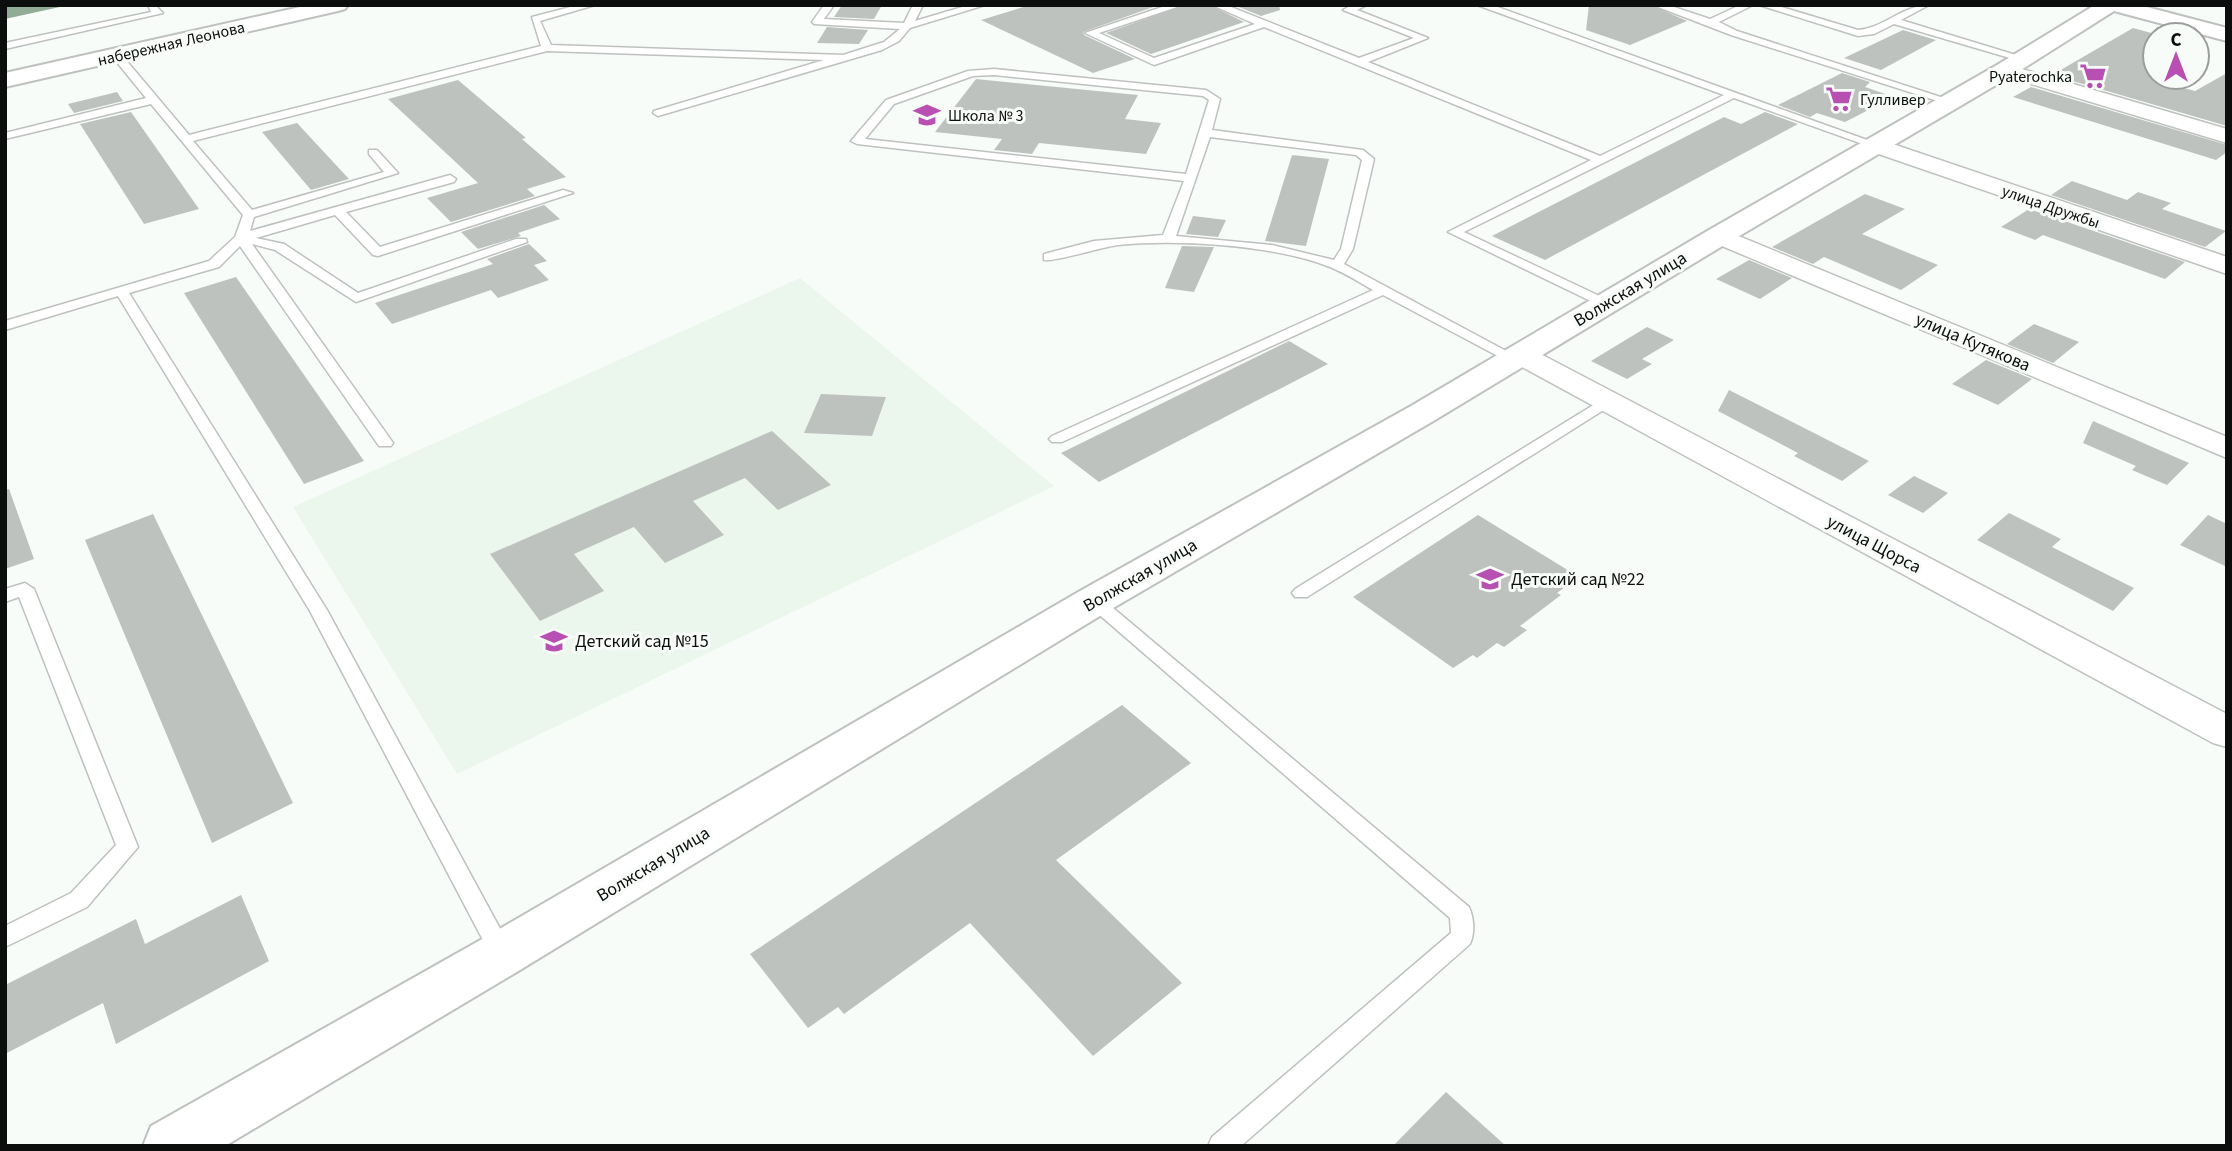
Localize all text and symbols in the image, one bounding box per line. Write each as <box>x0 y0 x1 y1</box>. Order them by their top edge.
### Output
street label: набережная Леонова <box>95 16 247 72</box>
north arrow <box>2141 21 2211 91</box>
text: С <box>2170 27 2182 54</box>
supermarket icon: Pyaterochka <box>2078 61 2108 91</box>
place label: Pyaterochka <box>1989 66 2072 88</box>
supermarket icon: Гулливер <box>1824 84 1854 114</box>
place label: Гулливер <box>1860 89 1926 111</box>
school or university icon: Школа № 3 <box>912 100 942 130</box>
place label: Школа № 3 <box>948 105 1024 127</box>
street label: улица Дружбы <box>1999 180 2103 234</box>
street label: Волжская улица <box>1569 246 1692 333</box>
street label: улица Кутякова <box>1911 307 2034 378</box>
street label: улица Щорса <box>1822 509 1925 580</box>
street label: Волжская улица <box>1079 533 1202 618</box>
school or university icon: Детский сад №22 <box>1475 564 1505 594</box>
place label: Детский сад №22 <box>1511 567 1645 592</box>
school or university icon: Детский сад №15 <box>539 626 569 656</box>
place label: Детский сад №15 <box>575 629 709 654</box>
street label: Волжская улица <box>592 821 715 908</box>

